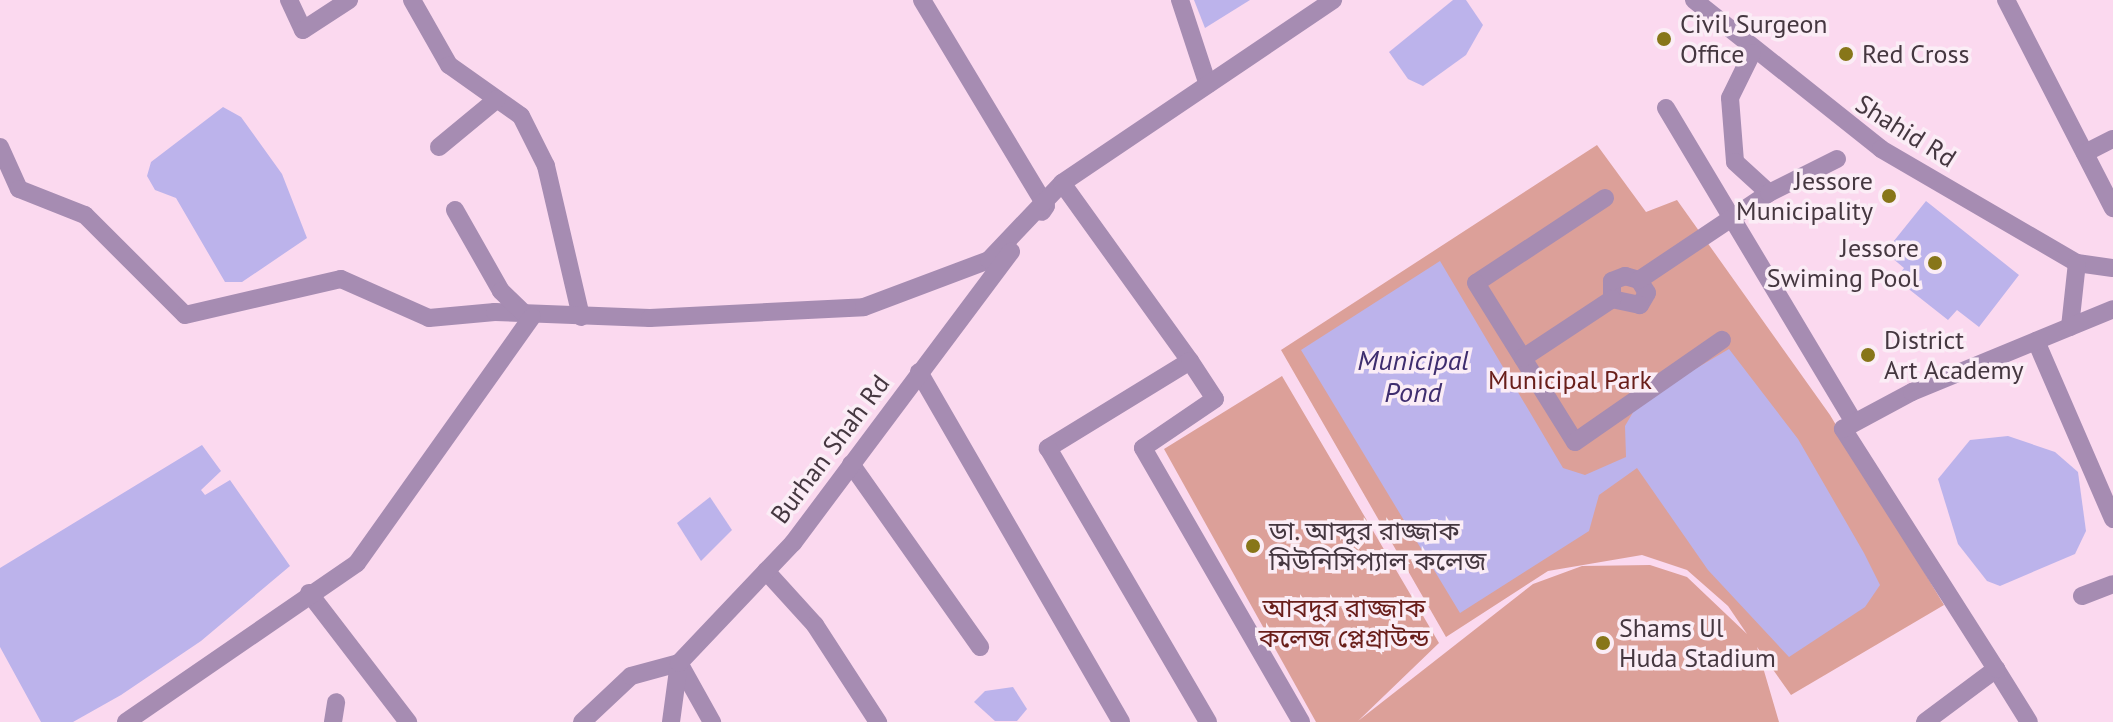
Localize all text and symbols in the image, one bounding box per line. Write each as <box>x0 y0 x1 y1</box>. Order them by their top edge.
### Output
place label: Civil Surgeon Office <box>1680 8 1828 70</box>
marker: Civil Surgeon Office <box>1655 30 1673 48</box>
place label: Red Cross <box>1862 38 1969 70</box>
marker: Red Cross <box>1837 45 1855 63</box>
street label: Shahid Rd <box>1850 88 1962 174</box>
place label: Jessore Municipality <box>1736 165 1873 226</box>
marker: Jessore Municipality <box>1880 187 1898 205</box>
place label: Jessore Swiming Pool <box>1767 232 1919 294</box>
marker: Jessore Swiming Pool <box>1926 254 1944 272</box>
place label: District Art Academy <box>1884 324 2025 386</box>
water label: Municipal Pond <box>1357 343 1469 409</box>
marker: District Art Academy <box>1859 346 1877 364</box>
park label: Municipal Park <box>1488 364 1652 396</box>
street label: Burhan Shah Rd <box>764 369 896 529</box>
place label: ডা. আব্দুর রাজ্জাক মিউনিসিপ্যাল কলেজ <box>1269 515 1486 576</box>
marker: ডা. আব্দুর রাজ্জাক মিউনিসিপ্যাল কলেজ <box>1244 537 1262 555</box>
park label: আবদুর রাজ্জাক কলেজ প্লেগ্রাউন্ড <box>1259 592 1429 654</box>
place label: Shams Ul Huda Stadium <box>1619 612 1776 674</box>
marker: Shams Ul Huda Stadium <box>1594 634 1612 652</box>

